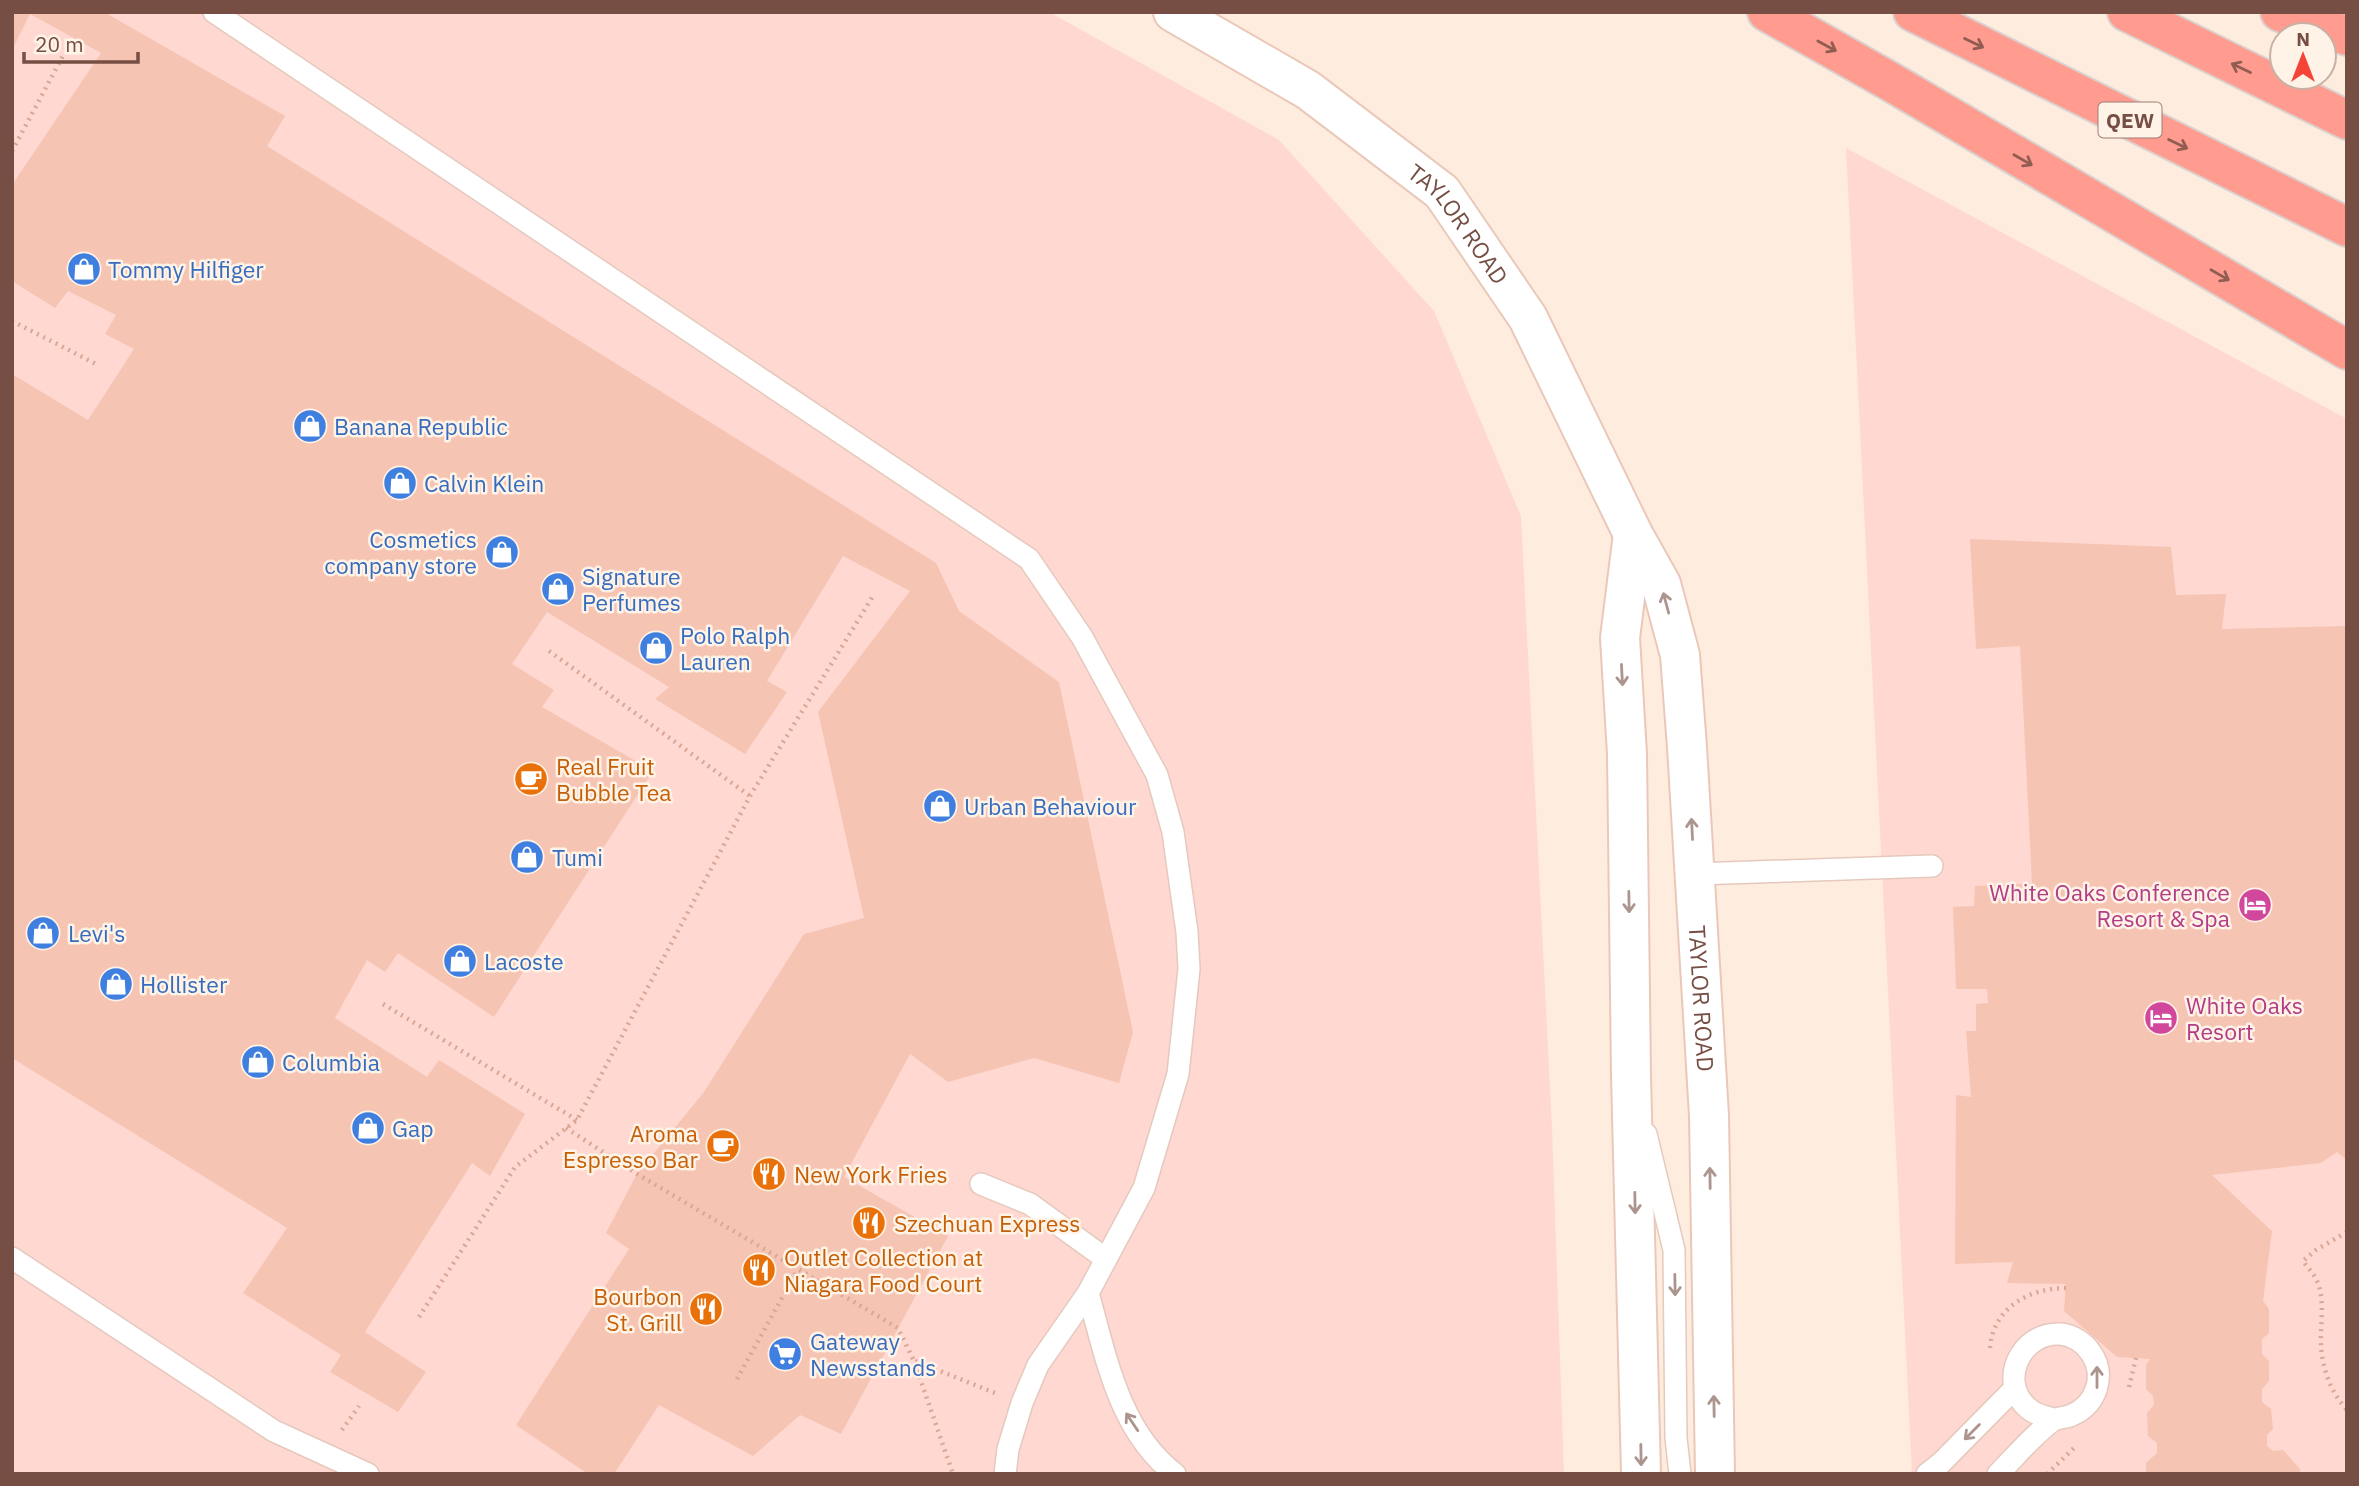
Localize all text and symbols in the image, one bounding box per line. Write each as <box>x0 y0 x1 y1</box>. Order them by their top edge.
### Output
scale bar <box>24 21 138 65</box>
north arrow <box>2268 21 2338 91</box>
text: N <box>2296 27 2310 51</box>
text: 20 m <box>35 30 84 58</box>
one-way arrow <box>1963 36 1984 50</box>
one-way arrow <box>1816 39 1836 53</box>
one-way arrow <box>2231 61 2252 75</box>
road number: QEW <box>2098 102 2162 138</box>
one-way arrow <box>2167 137 2188 151</box>
one-way arrow <box>2013 153 2033 167</box>
street label: TAYLOR ROAD <box>1402 157 1515 290</box>
shop icon: Tommy Hilfiger <box>65 250 103 288</box>
place label: Tommy Hilfiger <box>108 254 264 284</box>
one-way arrow <box>2209 268 2229 282</box>
shop icon: Banana Republic <box>291 407 329 445</box>
place label: Banana Republic <box>334 411 508 441</box>
shop icon: Calvin Klein <box>381 464 419 502</box>
place label: Calvin Klein <box>424 468 544 498</box>
place label: Cosmetics company store <box>324 524 477 580</box>
shop icon: Cosmetics company store <box>483 533 521 571</box>
place label: Signature Perfumes <box>582 561 681 617</box>
shop icon: Signature Perfumes <box>539 570 577 608</box>
one-way arrow <box>1659 592 1672 615</box>
place label: Polo Ralph Lauren <box>680 620 790 676</box>
shop icon: Polo Ralph Lauren <box>637 629 675 667</box>
one-way arrow <box>1616 663 1629 686</box>
place label: Real Fruit Bubble Tea <box>556 751 672 807</box>
cafe icon: Real Fruit Bubble Tea <box>512 760 550 798</box>
shop icon: Urban Behaviour <box>921 787 959 825</box>
place label: Urban Behaviour <box>964 791 1137 821</box>
one-way arrow <box>1685 818 1698 840</box>
shop icon: Tumi <box>508 838 546 876</box>
place label: Tumi <box>552 842 603 872</box>
place label: White Oaks Conference Resort & Spa <box>1989 877 2230 933</box>
hotel icon: White Oaks Conference Resort & Spa <box>2236 886 2274 924</box>
one-way arrow <box>1622 891 1636 914</box>
shop icon: Levi's <box>24 914 62 952</box>
place label: Levi's <box>68 918 126 948</box>
street label: TAYLOR ROAD <box>1683 924 1721 1073</box>
shop icon: Lacoste <box>441 942 479 980</box>
place label: Lacoste <box>484 946 564 976</box>
shop icon: Hollister <box>97 965 135 1003</box>
place label: Hollister <box>140 969 228 999</box>
place label: White Oaks Resort <box>2186 990 2303 1046</box>
hotel icon: White Oaks Resort <box>2142 999 2180 1037</box>
shop icon: Columbia <box>239 1043 277 1081</box>
place label: Columbia <box>282 1047 380 1077</box>
shop icon: Gap <box>349 1109 387 1147</box>
place label: Gap <box>392 1113 434 1143</box>
place label: Aroma Espresso Bar <box>563 1118 699 1174</box>
cafe icon: Aroma Espresso Bar <box>704 1127 742 1165</box>
restaurant icon: New York Fries <box>750 1155 788 1193</box>
place label: New York Fries <box>794 1159 948 1189</box>
one-way arrow <box>1703 1167 1716 1190</box>
one-way arrow <box>1628 1192 1641 1215</box>
restaurant icon: Szechuan Express <box>850 1204 888 1242</box>
place label: Szechuan Express <box>894 1208 1081 1238</box>
place label: Outlet Collection at Niagara Food Court <box>784 1242 983 1298</box>
restaurant icon: Outlet Collection at Niagara Food Court <box>740 1251 778 1289</box>
one-way arrow <box>1668 1273 1682 1296</box>
place label: Bourbon St. Grill <box>593 1281 682 1337</box>
restaurant icon: Bourbon St. Grill <box>687 1290 725 1328</box>
place label: Gateway Newsstands <box>810 1326 936 1382</box>
supermarket icon: Gateway Newsstands <box>766 1335 804 1373</box>
one-way arrow <box>2090 1366 2104 1389</box>
one-way arrow <box>1707 1394 1720 1417</box>
one-way arrow <box>1125 1413 1139 1432</box>
one-way arrow <box>1963 1423 1980 1440</box>
one-way arrow <box>1634 1444 1648 1467</box>

